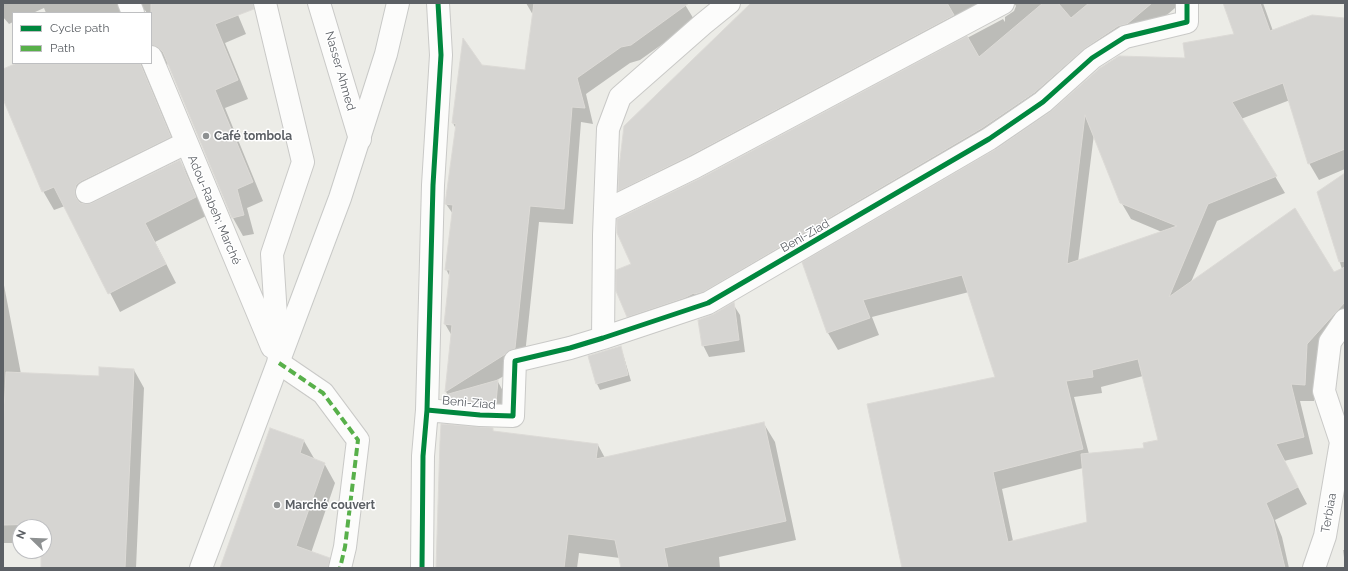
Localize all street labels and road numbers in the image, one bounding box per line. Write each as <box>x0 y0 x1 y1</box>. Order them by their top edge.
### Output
street label: Nasser Ahmed <box>322 29 358 113</box>
street label: Adou-Rabeh; Marché <box>184 153 244 267</box>
street label: Beni-Ziad <box>778 216 832 256</box>
street label: Beni-Ziad <box>442 393 496 413</box>
street label: Terbiaa <box>1318 492 1340 534</box>

